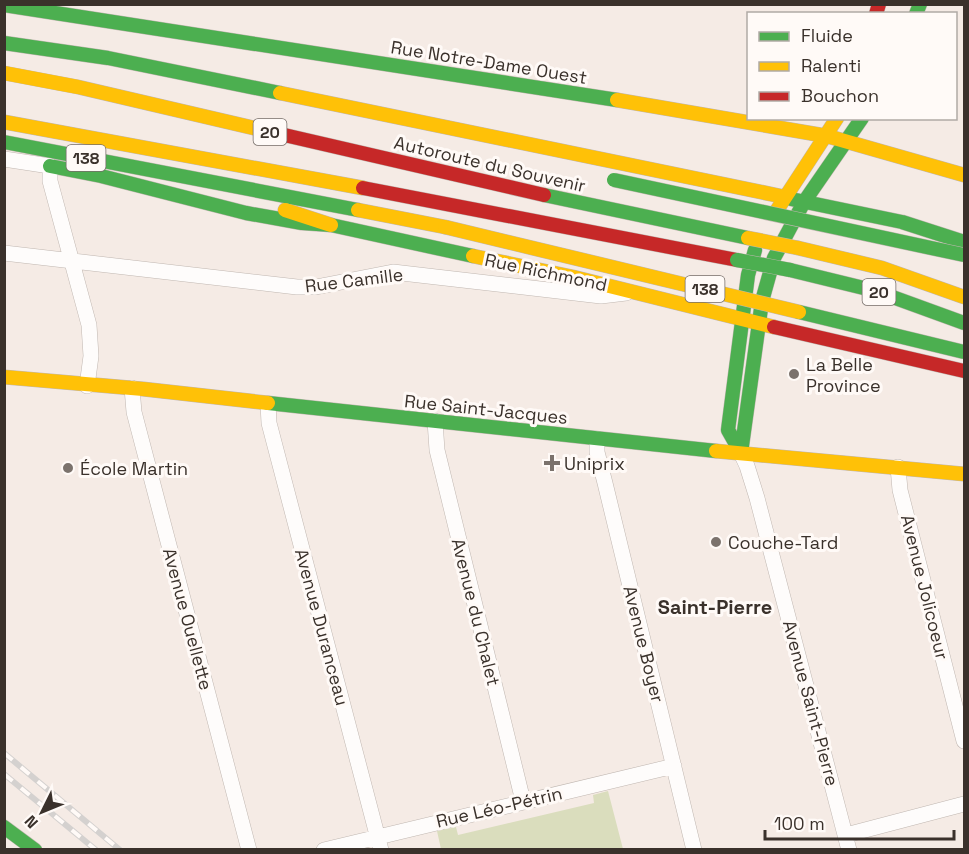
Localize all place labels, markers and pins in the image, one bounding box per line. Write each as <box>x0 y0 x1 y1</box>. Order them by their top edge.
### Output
place label: La Belle Province <box>806 353 881 397</box>
marker: La Belle Province <box>787 367 801 381</box>
place label: Uniprix <box>564 452 625 475</box>
marker: Uniprix <box>545 456 559 470</box>
place label: École Martin <box>80 457 188 480</box>
marker: École Martin <box>61 461 75 475</box>
place label: Couche-Tard <box>728 531 838 554</box>
marker: Couche-Tard <box>709 535 723 549</box>

